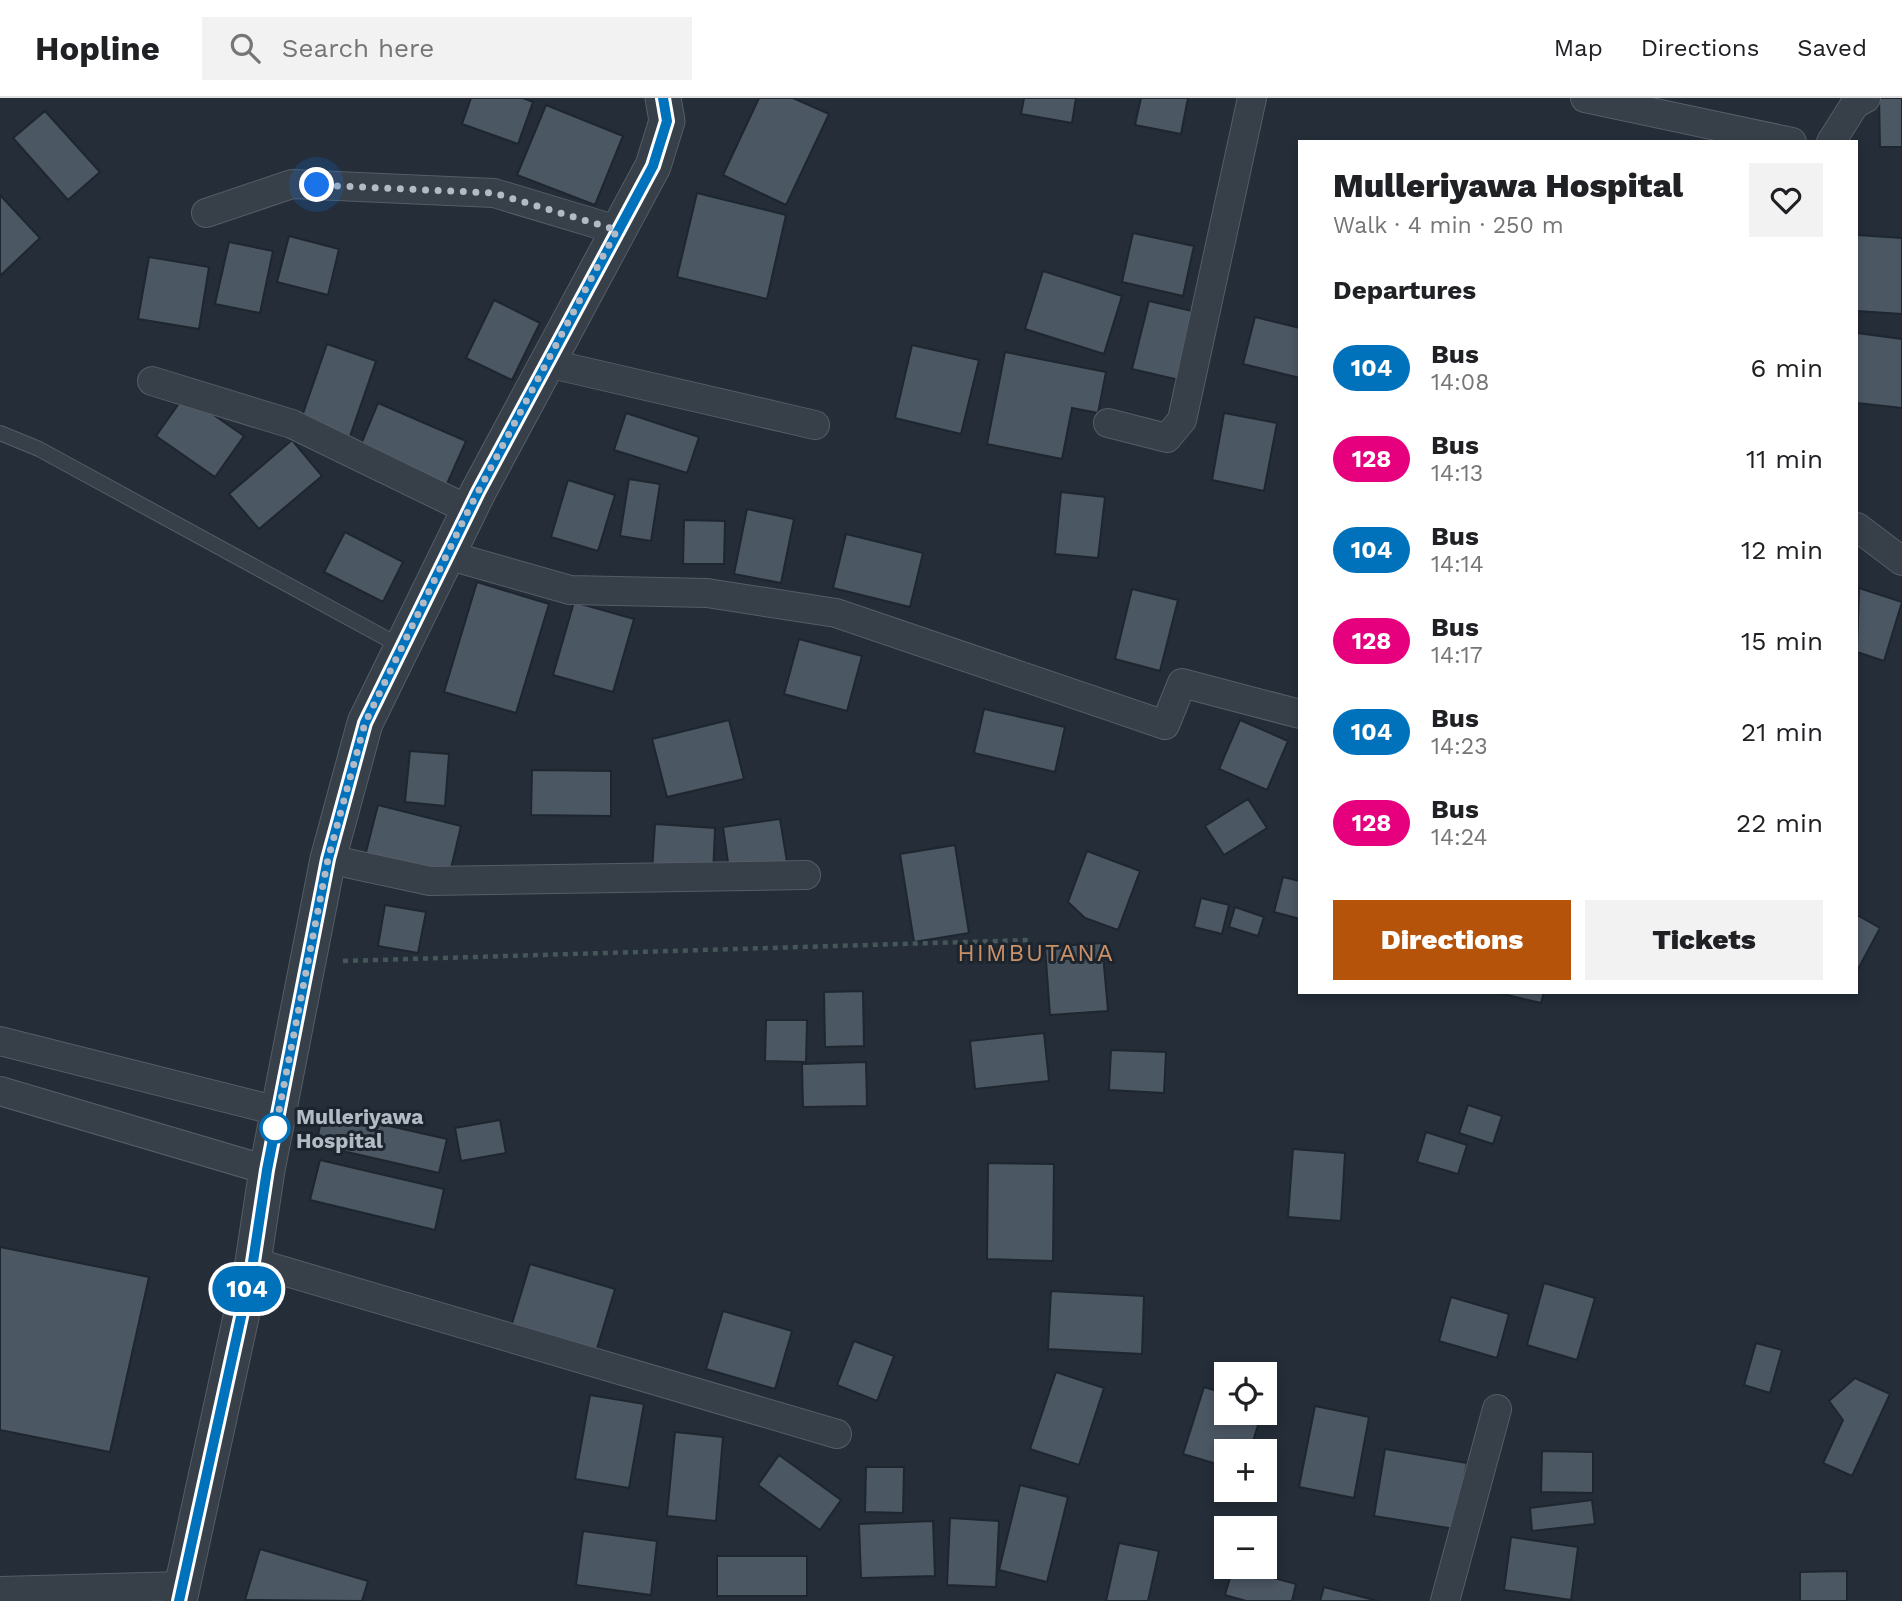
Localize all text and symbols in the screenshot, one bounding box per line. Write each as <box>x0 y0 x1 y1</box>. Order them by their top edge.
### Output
search box <box>202 17 692 80</box>
text: Hopline <box>35 29 160 68</box>
icon: search <box>226 29 264 67</box>
text: Search here <box>282 33 434 63</box>
text: Map <box>1554 34 1603 62</box>
text: Directions <box>1641 34 1759 62</box>
text: Saved <box>1797 34 1867 62</box>
button: heart <box>1749 163 1823 237</box>
text: Mulleriyawa Hospital <box>1333 166 1683 205</box>
your location <box>299 167 334 202</box>
text: Walk · 4 min · 250 m <box>1333 212 1564 239</box>
text: Departures <box>1333 275 1476 305</box>
text: Bus <box>1431 339 1479 369</box>
text: 6 min <box>1751 353 1823 383</box>
text: 104 <box>1351 354 1392 382</box>
text: 14:08 <box>1431 369 1489 396</box>
text: Bus <box>1431 430 1479 460</box>
text: 11 min <box>1746 444 1823 474</box>
text: 128 <box>1352 445 1391 473</box>
text: 14:13 <box>1431 460 1483 487</box>
text: Bus <box>1431 521 1479 551</box>
text: 12 min <box>1741 535 1823 565</box>
text: 104 <box>1351 536 1392 564</box>
text: 14:14 <box>1431 551 1484 578</box>
text: Bus <box>1431 612 1479 642</box>
text: 15 min <box>1741 626 1823 656</box>
text: 128 <box>1352 627 1391 655</box>
text: 14:17 <box>1431 642 1483 669</box>
text: Bus <box>1431 703 1479 733</box>
text: 21 min <box>1741 717 1823 747</box>
text: 104 <box>1351 718 1392 746</box>
text: 14:23 <box>1431 733 1488 760</box>
text: Bus <box>1431 794 1479 824</box>
text: 22 min <box>1736 808 1823 838</box>
text: 128 <box>1352 809 1391 837</box>
text: 14:24 <box>1431 824 1488 851</box>
button: Directions <box>1333 900 1571 980</box>
button: Tickets <box>1585 900 1823 980</box>
district label: HIMBUTANA <box>957 939 1115 967</box>
place label: Mulleriyawa Hospital <box>296 1104 424 1153</box>
marker: Mulleriyawa Hospital <box>260 1113 290 1143</box>
line badge: 104 <box>207 1266 287 1312</box>
text: 104 <box>226 1275 268 1303</box>
map controls <box>1214 1362 1277 1579</box>
button: locate <box>1214 1362 1277 1425</box>
button: + <box>1214 1439 1277 1502</box>
button: − <box>1214 1516 1277 1579</box>

